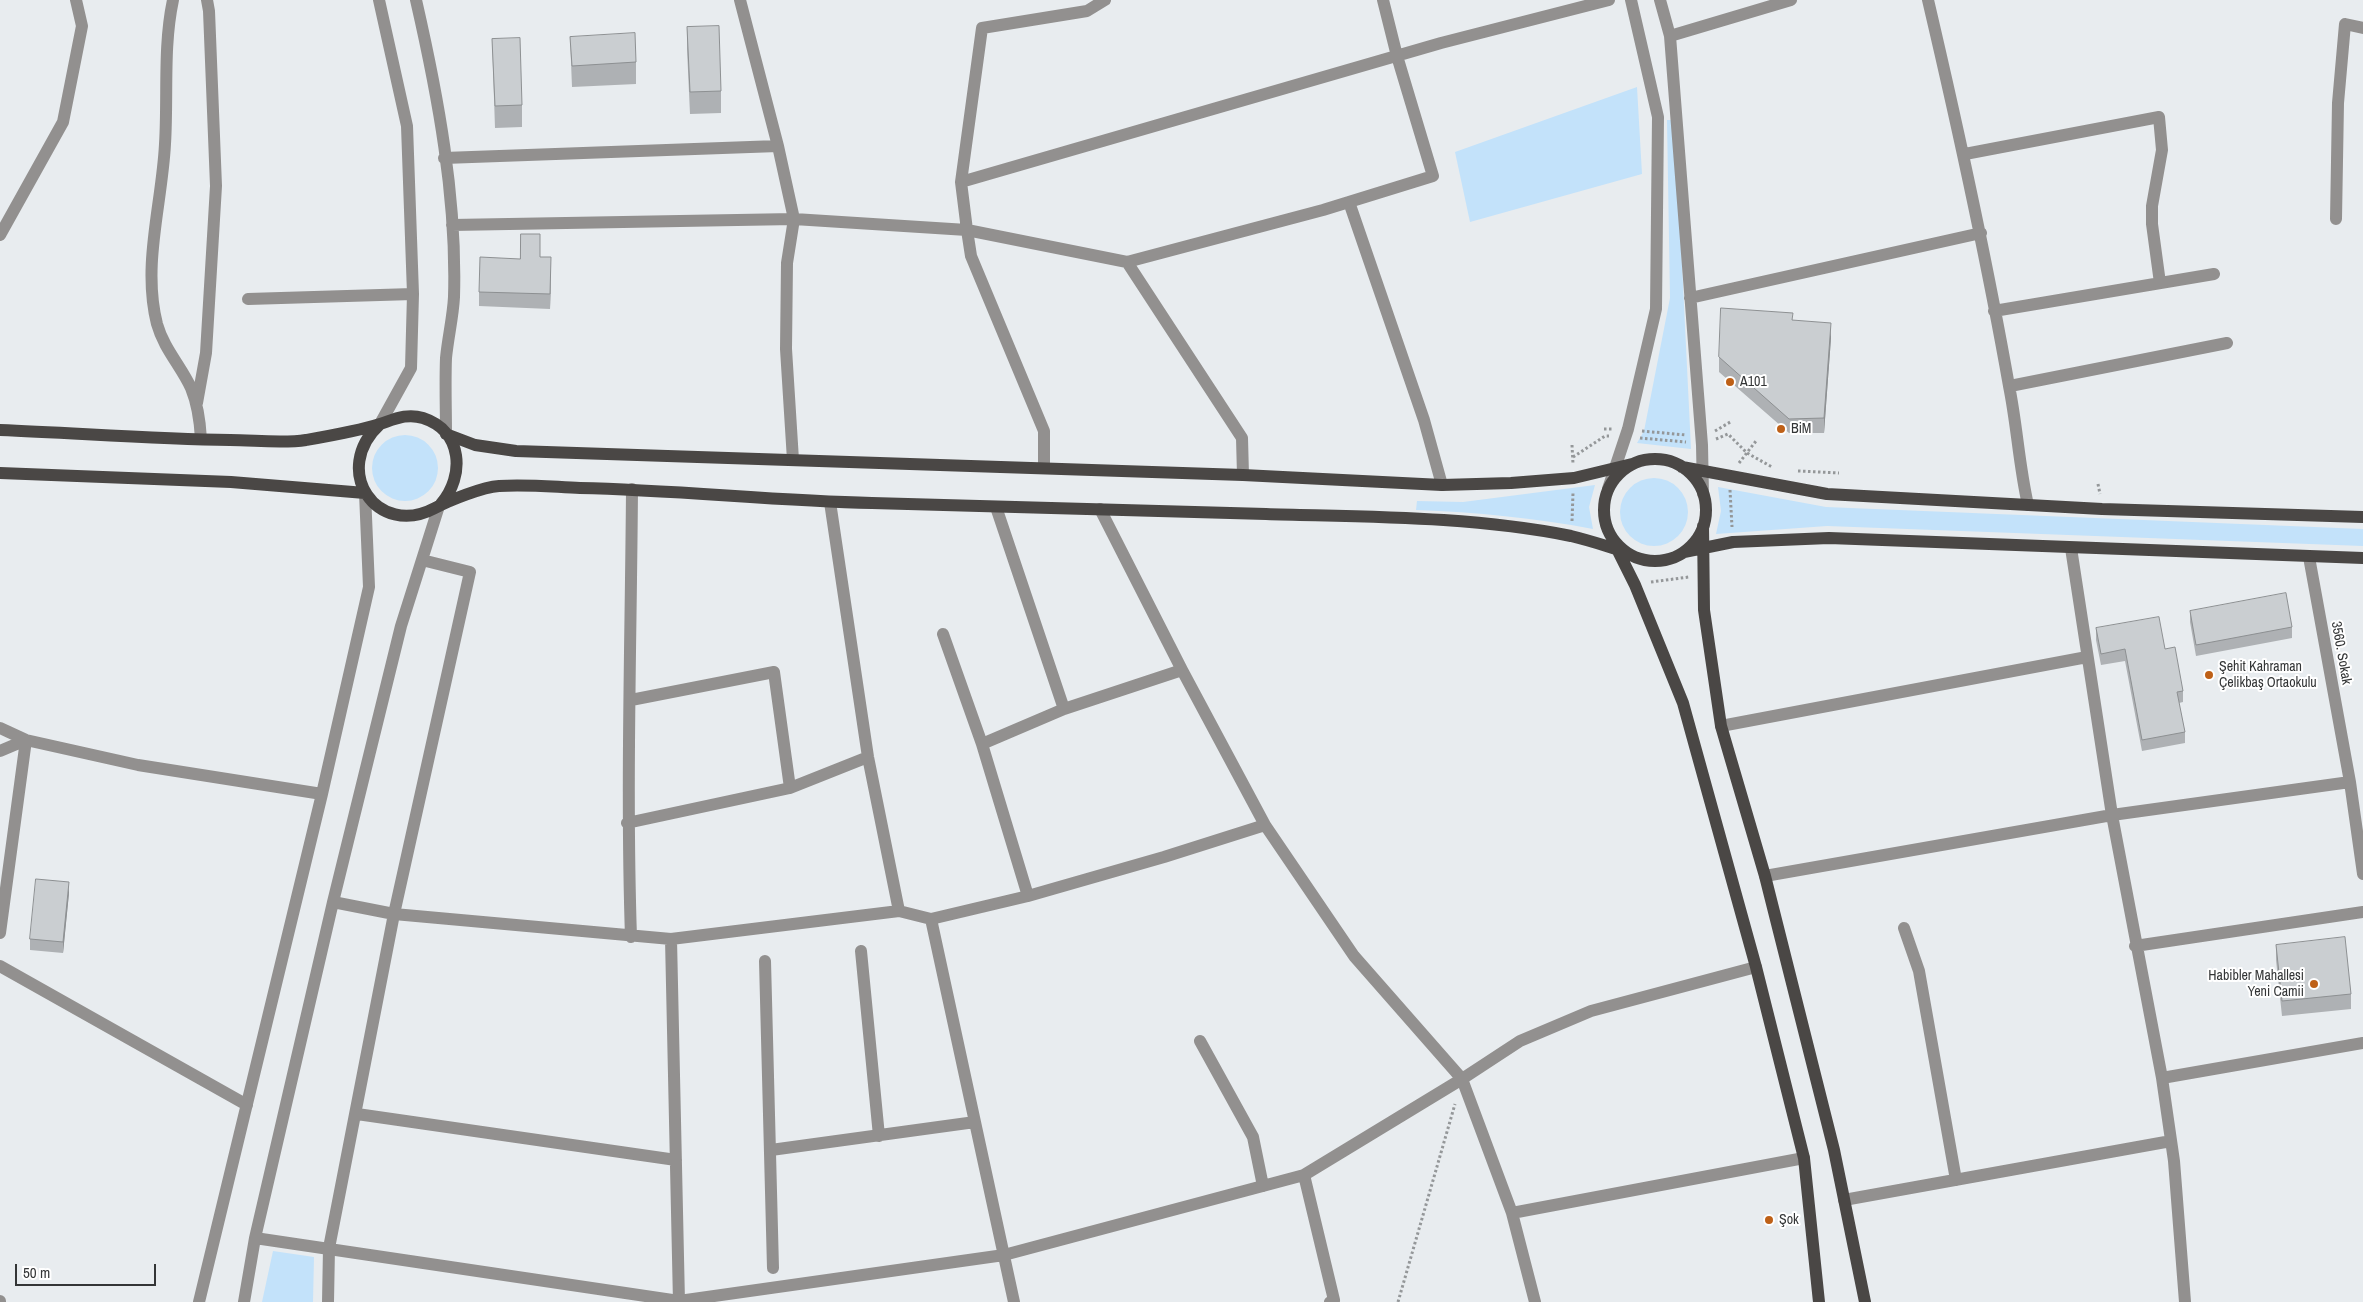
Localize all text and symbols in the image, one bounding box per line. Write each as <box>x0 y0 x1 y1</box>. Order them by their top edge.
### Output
place label: A101 <box>1740 374 1767 390</box>
marker: A101 <box>1724 376 1736 388</box>
place label: BiM <box>1791 421 1811 437</box>
marker: BiM <box>1775 423 1787 435</box>
street label: 3560. Sokak <box>2327 620 2355 686</box>
place label: Şehit Kahraman Çelikbaş Ortaokulu <box>2219 659 2317 692</box>
marker: Şehit Kahraman Çelikbaş Ortaokulu <box>2203 669 2215 681</box>
place label: Habibler Mahallesi Yeni Camii <box>2208 968 2304 1000</box>
marker: Habibler Mahallesi Yeni Camii <box>2308 978 2320 990</box>
place label: Şok <box>1779 1212 1799 1228</box>
marker: Şok <box>1763 1214 1775 1226</box>
scale bar <box>18 1254 159 1286</box>
text: 50 m <box>23 1262 50 1283</box>

